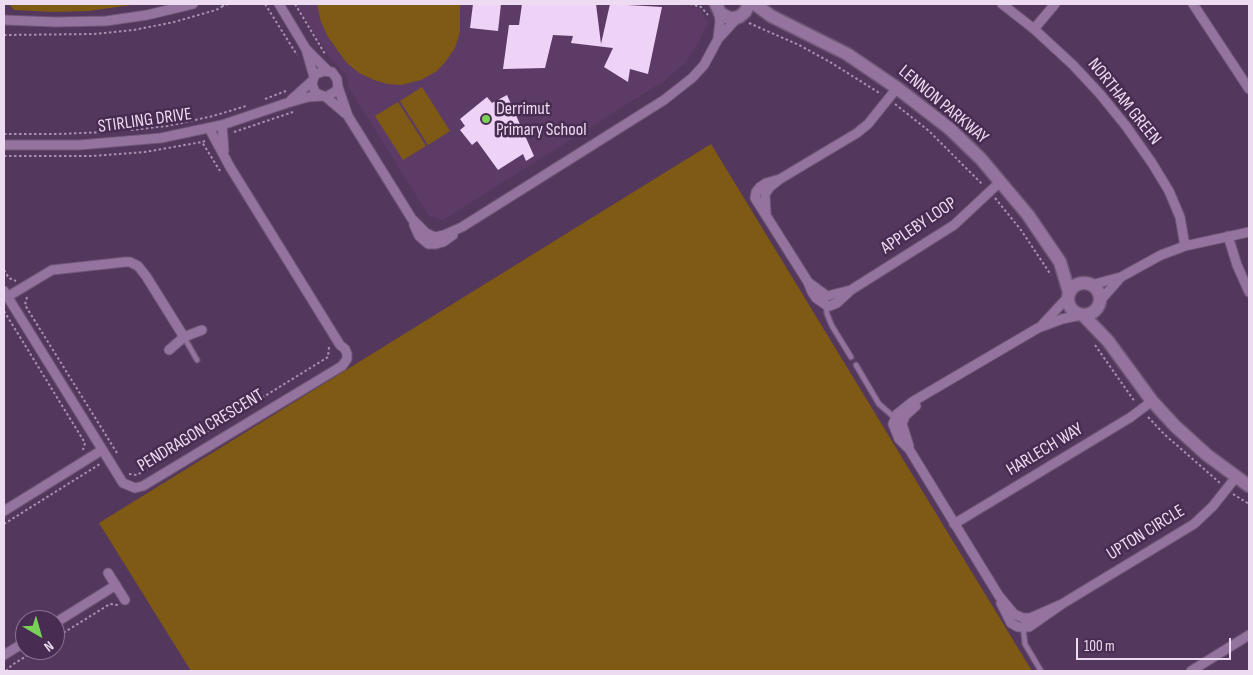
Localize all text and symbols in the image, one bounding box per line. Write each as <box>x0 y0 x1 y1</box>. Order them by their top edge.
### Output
street label: NORTHAM GREEN <box>1083 54 1165 150</box>
street label: LENNON PARKWAY <box>894 61 992 149</box>
place label: Derrimut Primary School <box>496 98 587 140</box>
street label: STIRLING DRIVE <box>97 104 193 138</box>
marker: Derrimut Primary School <box>480 113 492 125</box>
street label: APPLEBY LOOP <box>877 193 961 259</box>
street label: PENDRAGON CRESCENT <box>134 385 268 477</box>
street label: HARLECH WAY <box>1003 419 1087 481</box>
street label: UPTON CIRCLE <box>1103 501 1189 565</box>
north arrow <box>15 610 65 660</box>
scale bar <box>1078 628 1233 660</box>
text: N <box>41 637 57 655</box>
text: 100 m <box>1084 637 1115 656</box>

